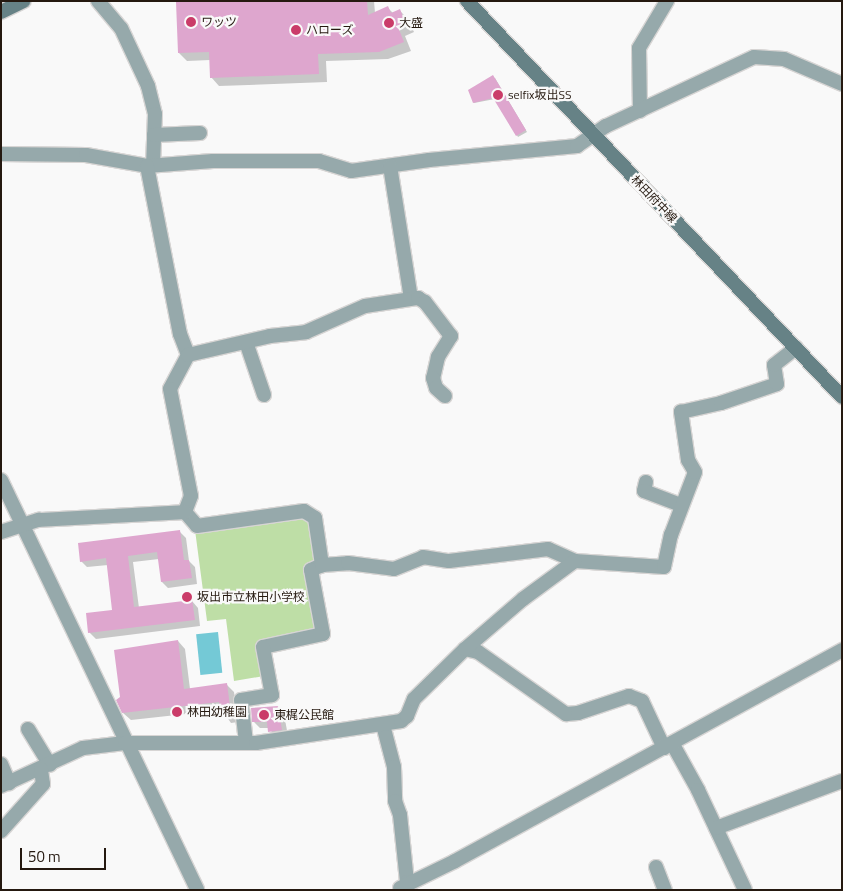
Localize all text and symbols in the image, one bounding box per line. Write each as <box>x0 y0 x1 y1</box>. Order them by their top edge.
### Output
place label: ワッツ <box>201 15 237 29</box>
marker: ワッツ <box>185 16 197 28</box>
place label: 大盛 <box>399 16 423 30</box>
marker: 大盛 <box>383 17 395 29</box>
place label: ハローズ <box>306 23 354 37</box>
marker: ハローズ <box>290 24 302 36</box>
place label: selfix坂出SS <box>508 88 571 102</box>
marker: selfix坂出SS <box>492 89 504 101</box>
street label: 林田府中線 <box>628 172 680 226</box>
place label: 坂出市立林田小学校 <box>197 590 305 604</box>
marker: 坂出市立林田小学校 <box>181 591 193 603</box>
place label: 林田幼稚園 <box>187 705 247 719</box>
marker: 林田幼稚園 <box>171 706 183 718</box>
place label: 東梶公民館 <box>274 708 334 722</box>
marker: 東梶公民館 <box>258 709 270 721</box>
scale bar <box>22 838 109 870</box>
text: 50 m <box>28 845 61 868</box>

